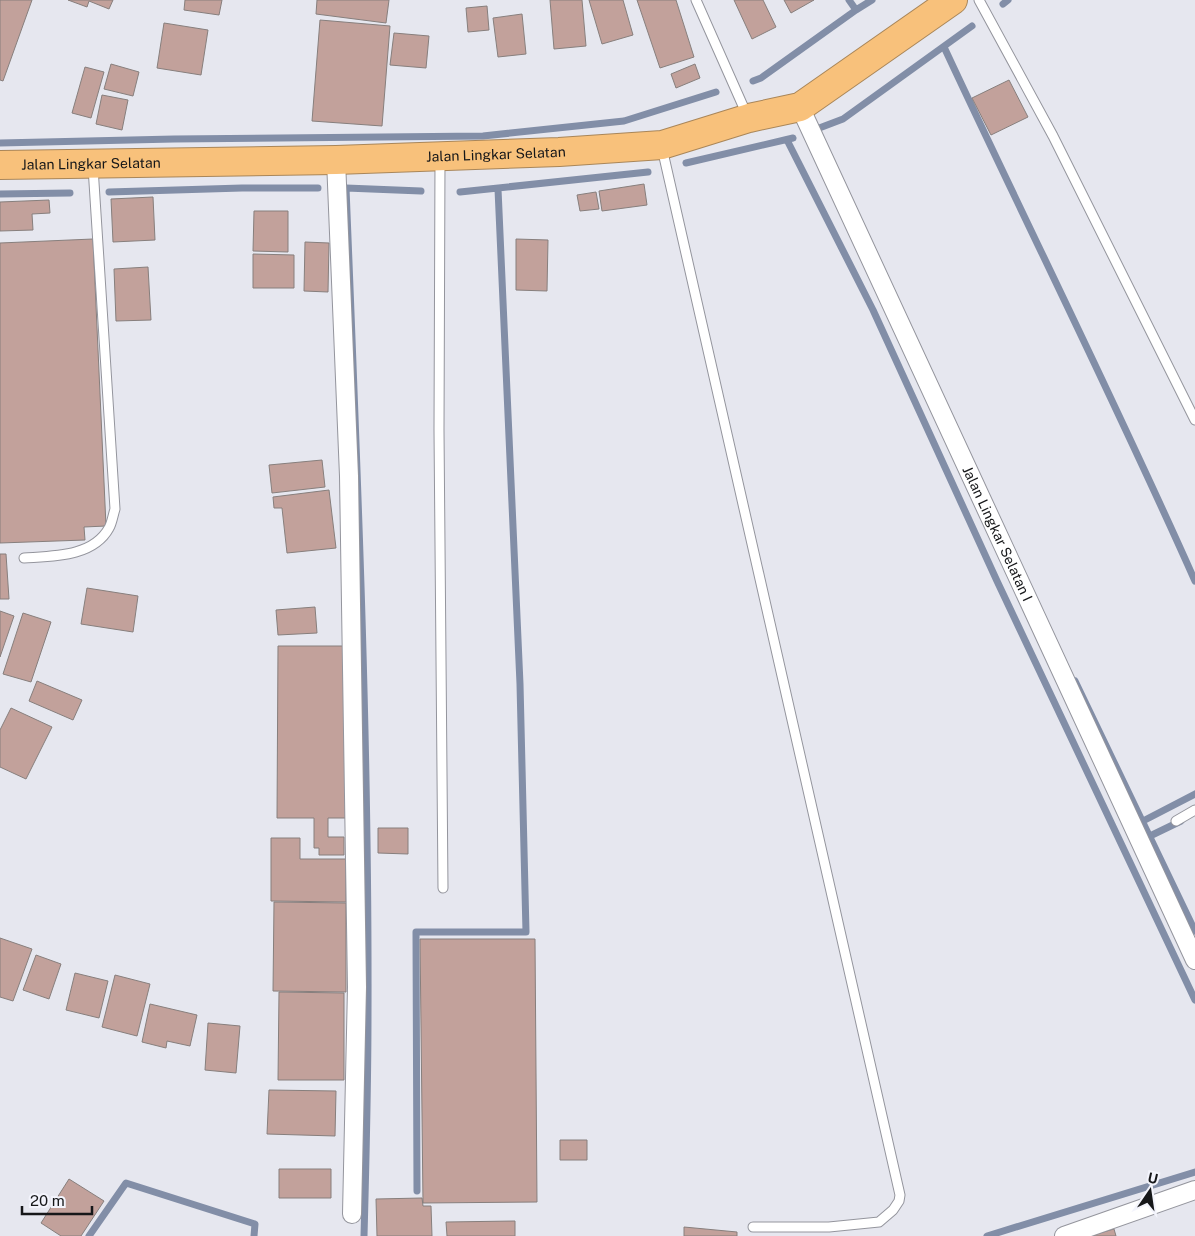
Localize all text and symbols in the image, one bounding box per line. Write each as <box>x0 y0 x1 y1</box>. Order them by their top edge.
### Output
street label: Jalan Lingkar Selatan <box>426 144 566 165</box>
street label: Jalan Lingkar Selatan <box>21 155 161 173</box>
street label: Jalan Lingkar Selatan I <box>959 463 1036 604</box>
north arrow <box>1125 1166 1175 1216</box>
text: U <box>1146 1169 1160 1187</box>
scale bar <box>22 1184 92 1216</box>
text: 20 m <box>30 1192 65 1209</box>

